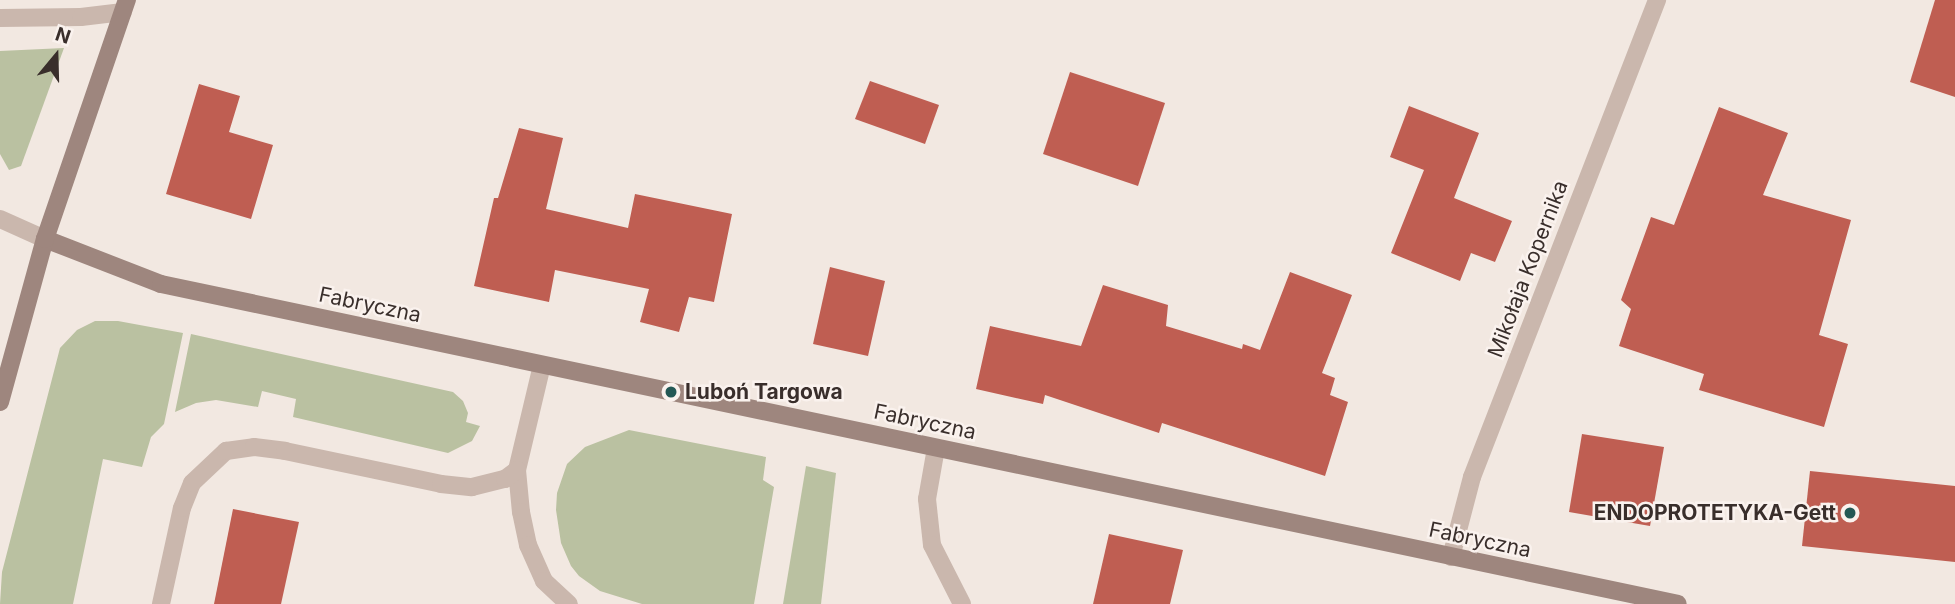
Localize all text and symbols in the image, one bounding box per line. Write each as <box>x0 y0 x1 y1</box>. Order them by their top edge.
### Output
north arrow <box>21 21 91 91</box>
text: N <box>52 22 74 49</box>
street label: Mikołaja Kopernika <box>1483 177 1573 361</box>
street label: Fabryczna <box>317 282 423 328</box>
place label: Luboń Targowa <box>685 379 843 405</box>
marker: Luboń Targowa <box>663 384 679 400</box>
street label: Fabryczna <box>872 399 978 445</box>
place label: ENDOPROTETYKA-Gett <box>1594 500 1836 526</box>
marker: ENDOPROTETYKA-Gett <box>1842 505 1858 521</box>
street label: Fabryczna <box>1427 517 1533 563</box>

